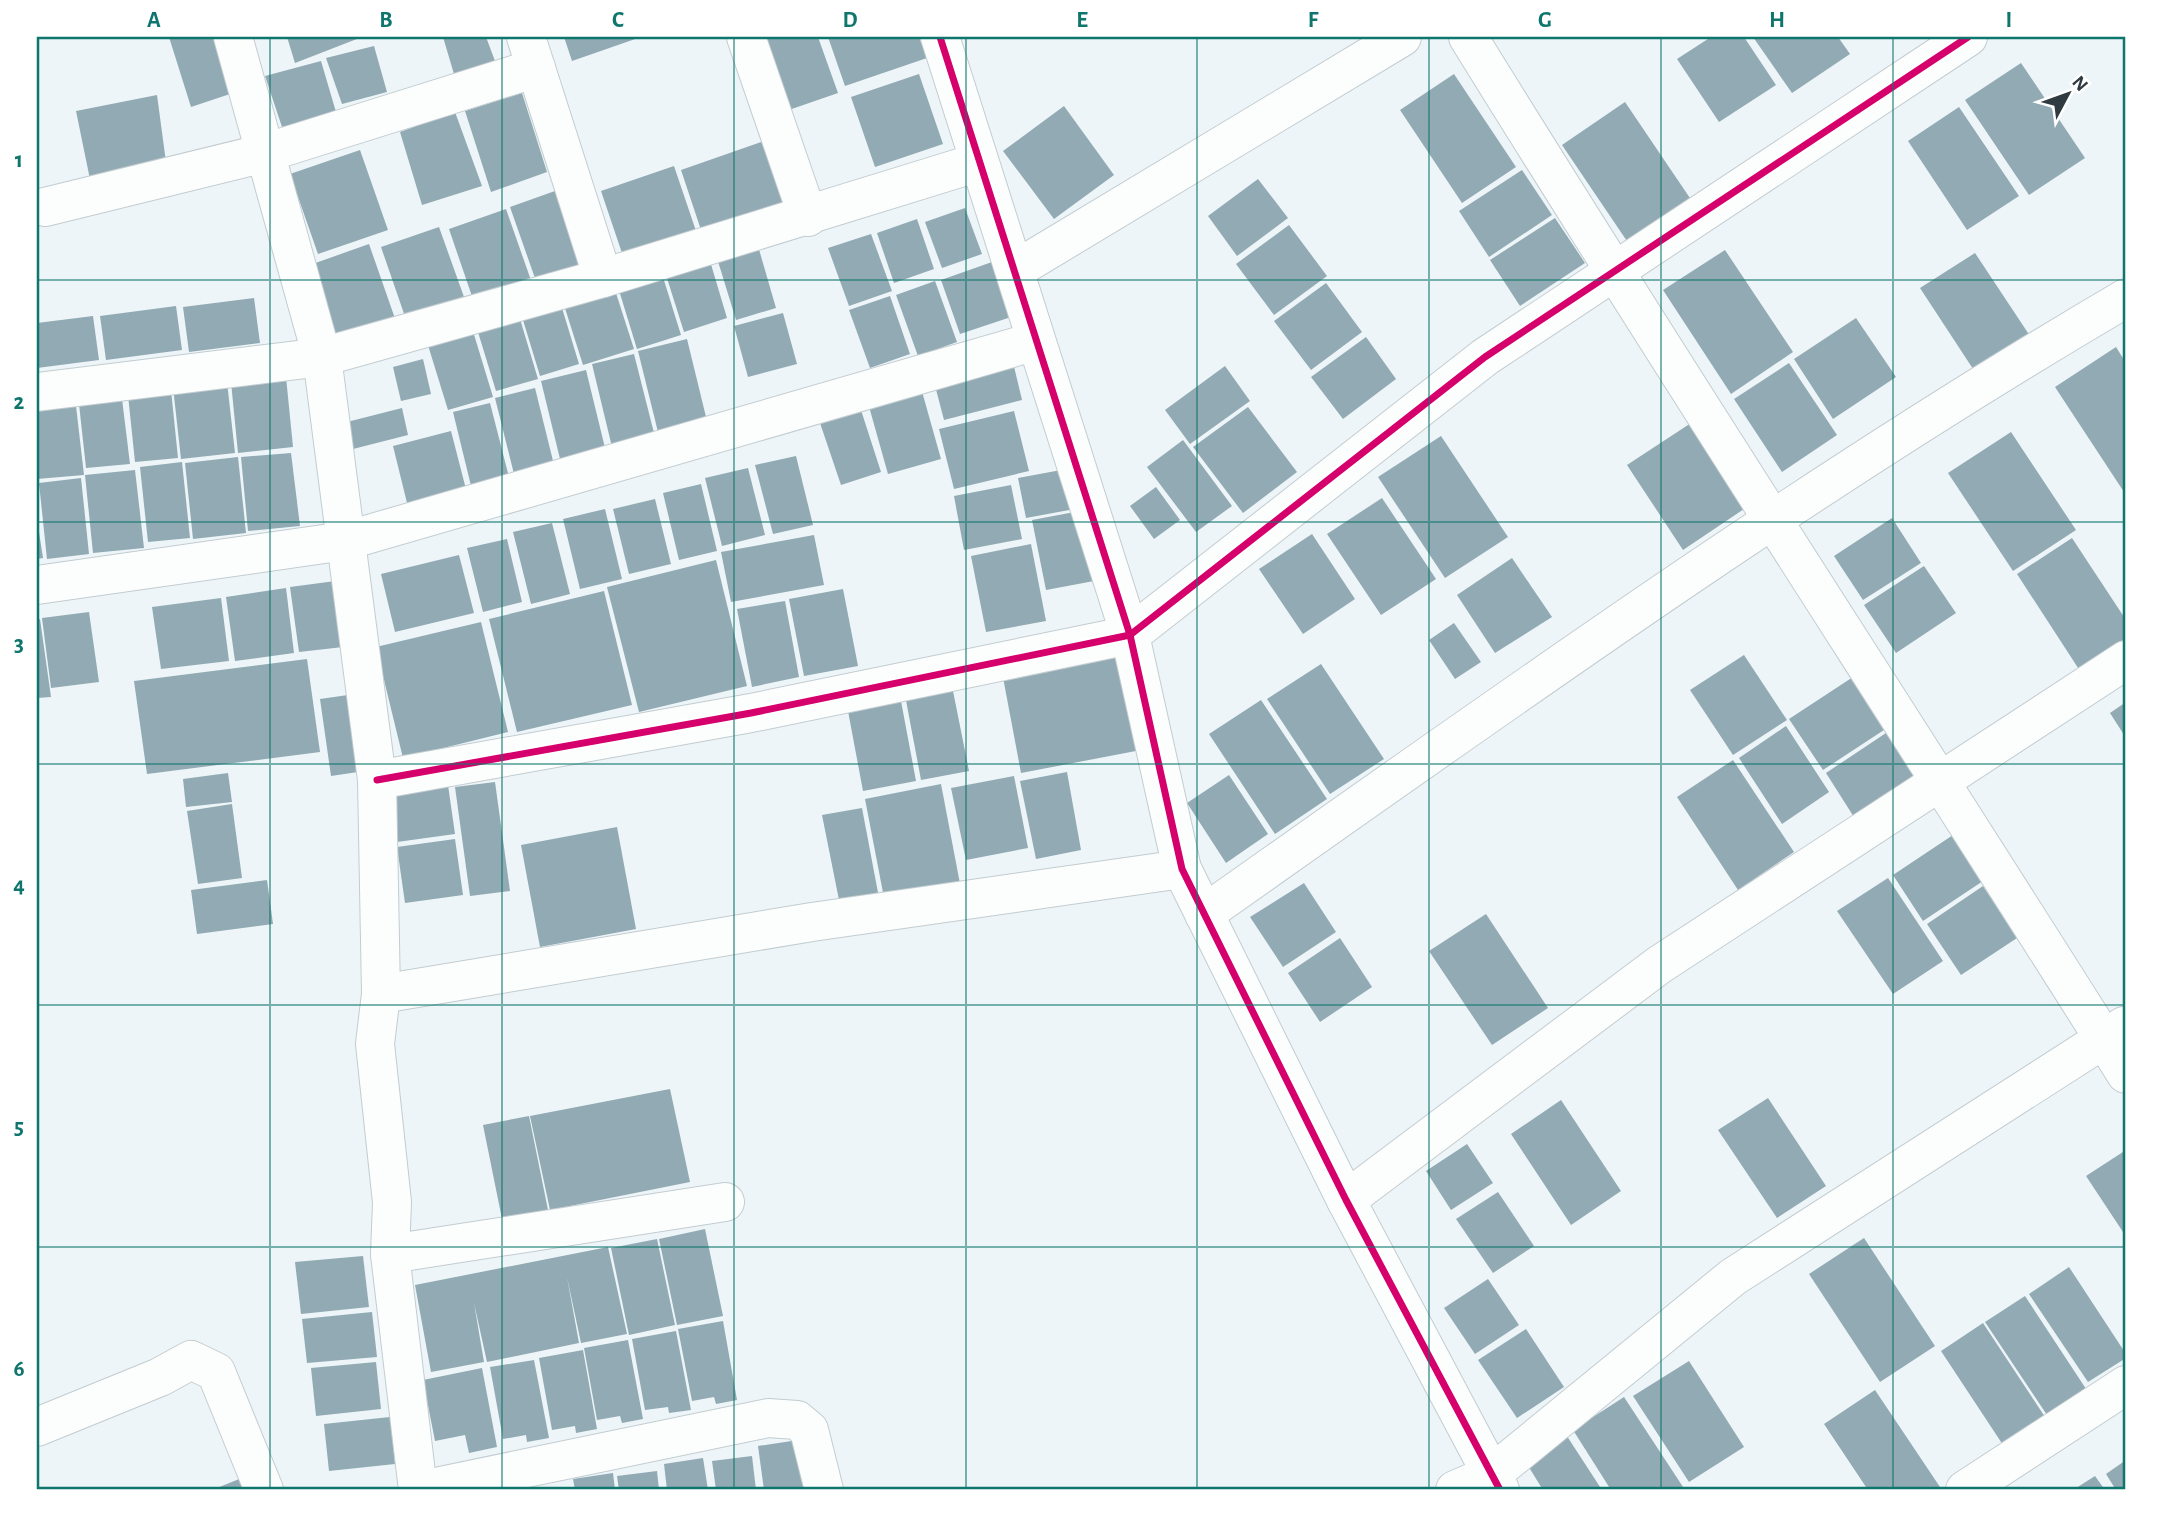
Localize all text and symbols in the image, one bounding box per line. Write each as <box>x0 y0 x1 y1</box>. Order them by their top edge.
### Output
text: A <box>147 9 161 32</box>
text: B <box>379 9 393 32</box>
text: C <box>612 9 624 32</box>
text: D <box>842 9 858 32</box>
text: E <box>1076 9 1088 32</box>
text: F <box>1308 9 1319 32</box>
text: G <box>1538 9 1552 32</box>
text: H <box>1769 9 1785 32</box>
text: I <box>2006 9 2012 32</box>
north arrow <box>2034 60 2104 130</box>
text: N <box>2068 73 2091 95</box>
text: 1 <box>15 149 23 172</box>
text: 2 <box>14 391 25 414</box>
text: 3 <box>14 633 24 656</box>
text: 4 <box>13 874 25 897</box>
text: 5 <box>14 1116 24 1139</box>
text: 6 <box>13 1358 25 1381</box>

